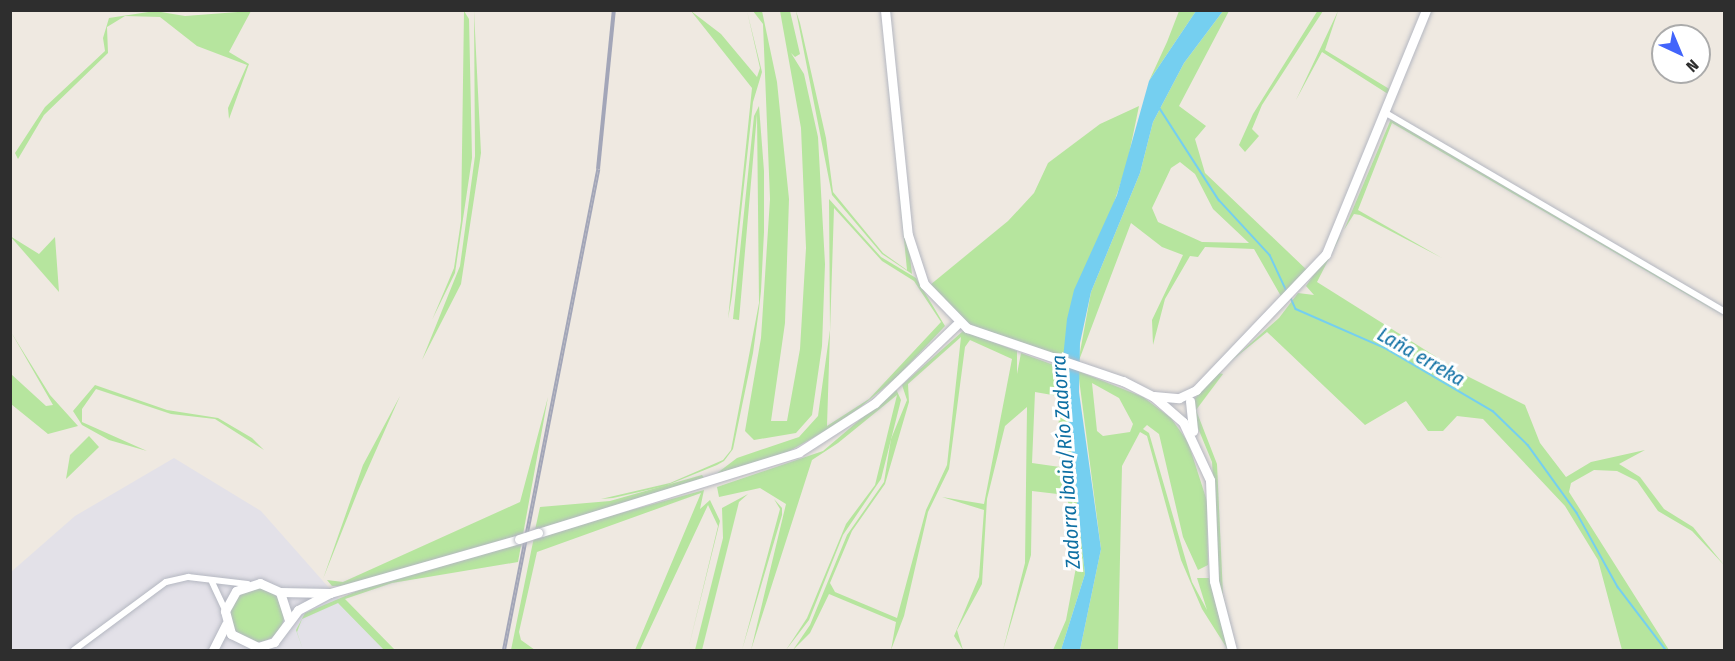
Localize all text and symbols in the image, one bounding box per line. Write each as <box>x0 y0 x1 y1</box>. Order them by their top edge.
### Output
north arrow <box>1651 24 1711 84</box>
text: N <box>1682 56 1703 76</box>
water label: Laña erreka <box>1373 322 1469 392</box>
water label: Zadorra ibaia/Río Zadorra <box>1047 354 1085 570</box>

